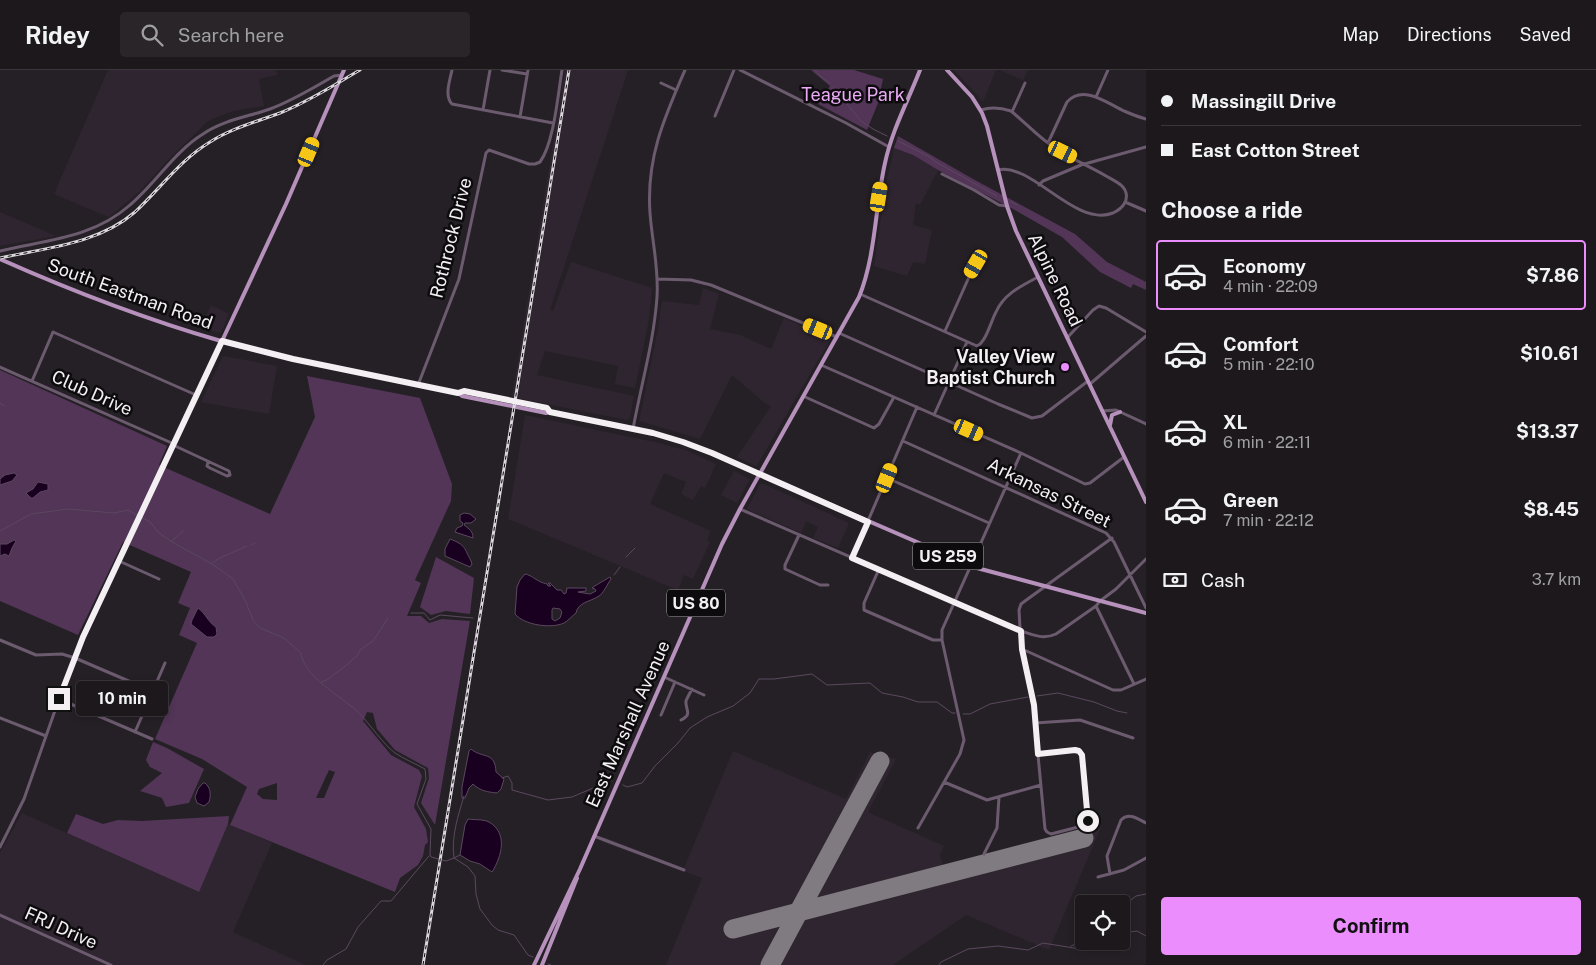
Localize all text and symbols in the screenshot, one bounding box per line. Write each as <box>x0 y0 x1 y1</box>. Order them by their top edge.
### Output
search box <box>120 12 470 57</box>
text: Ridey <box>25 21 90 49</box>
icon: search <box>138 21 166 49</box>
text: Search here <box>178 24 284 46</box>
text: Map <box>1342 24 1379 45</box>
text: Directions <box>1407 24 1492 45</box>
text: Saved <box>1520 24 1571 45</box>
park label: Teague Park <box>801 84 905 105</box>
text: Massingill Drive <box>1191 90 1336 112</box>
car <box>296 135 321 169</box>
car <box>1046 139 1079 165</box>
text: East Cotton Street <box>1191 139 1360 161</box>
street label: Rothrock Drive <box>425 176 476 300</box>
car <box>869 181 888 213</box>
text: Choose a ride <box>1161 197 1303 223</box>
street label: Alpine Road <box>1024 230 1087 330</box>
car <box>962 247 989 281</box>
icon: car <box>1163 253 1208 298</box>
street label: South Eastman Road <box>45 254 216 333</box>
text: Economy <box>1223 255 1306 277</box>
text: $7.86 <box>1526 264 1579 286</box>
text: 4 min · 22:09 <box>1223 277 1318 296</box>
car <box>801 316 834 342</box>
icon: car <box>1163 331 1208 376</box>
text: Comfort <box>1223 333 1299 355</box>
text: $10.61 <box>1520 342 1579 364</box>
place label: Valley View Baptist Church <box>926 346 1055 388</box>
text: 5 min · 22:10 <box>1223 355 1315 374</box>
marker: Valley View Baptist Church <box>1059 361 1071 373</box>
street label: Club Drive <box>49 365 136 420</box>
icon: car <box>1163 409 1208 454</box>
text: XL <box>1223 411 1248 433</box>
car <box>952 417 985 443</box>
text: $13.37 <box>1516 420 1579 442</box>
text: 6 min · 22:11 <box>1223 433 1311 452</box>
street label: Arkansas Street <box>984 454 1114 532</box>
car <box>874 461 899 495</box>
icon: car <box>1163 487 1208 532</box>
text: Green <box>1223 489 1278 511</box>
text: $8.45 <box>1523 498 1579 520</box>
text: 7 min · 22:12 <box>1223 511 1314 530</box>
road number: US 259 <box>913 542 983 570</box>
icon: cash <box>1161 566 1189 594</box>
text: Cash <box>1201 569 1245 591</box>
text: 3.7 km <box>1532 570 1581 589</box>
road number: US 80 <box>667 590 725 616</box>
street label: East Marshall Avenue <box>581 637 674 810</box>
callout: 10 min <box>76 682 169 716</box>
route end <box>48 688 70 710</box>
text: 10 min <box>98 689 146 708</box>
route start <box>1077 810 1099 832</box>
map controls <box>1075 895 1130 950</box>
button: locate <box>1075 895 1130 950</box>
button: Confirm <box>1161 897 1581 955</box>
street label: FRJ Drive <box>22 902 101 953</box>

